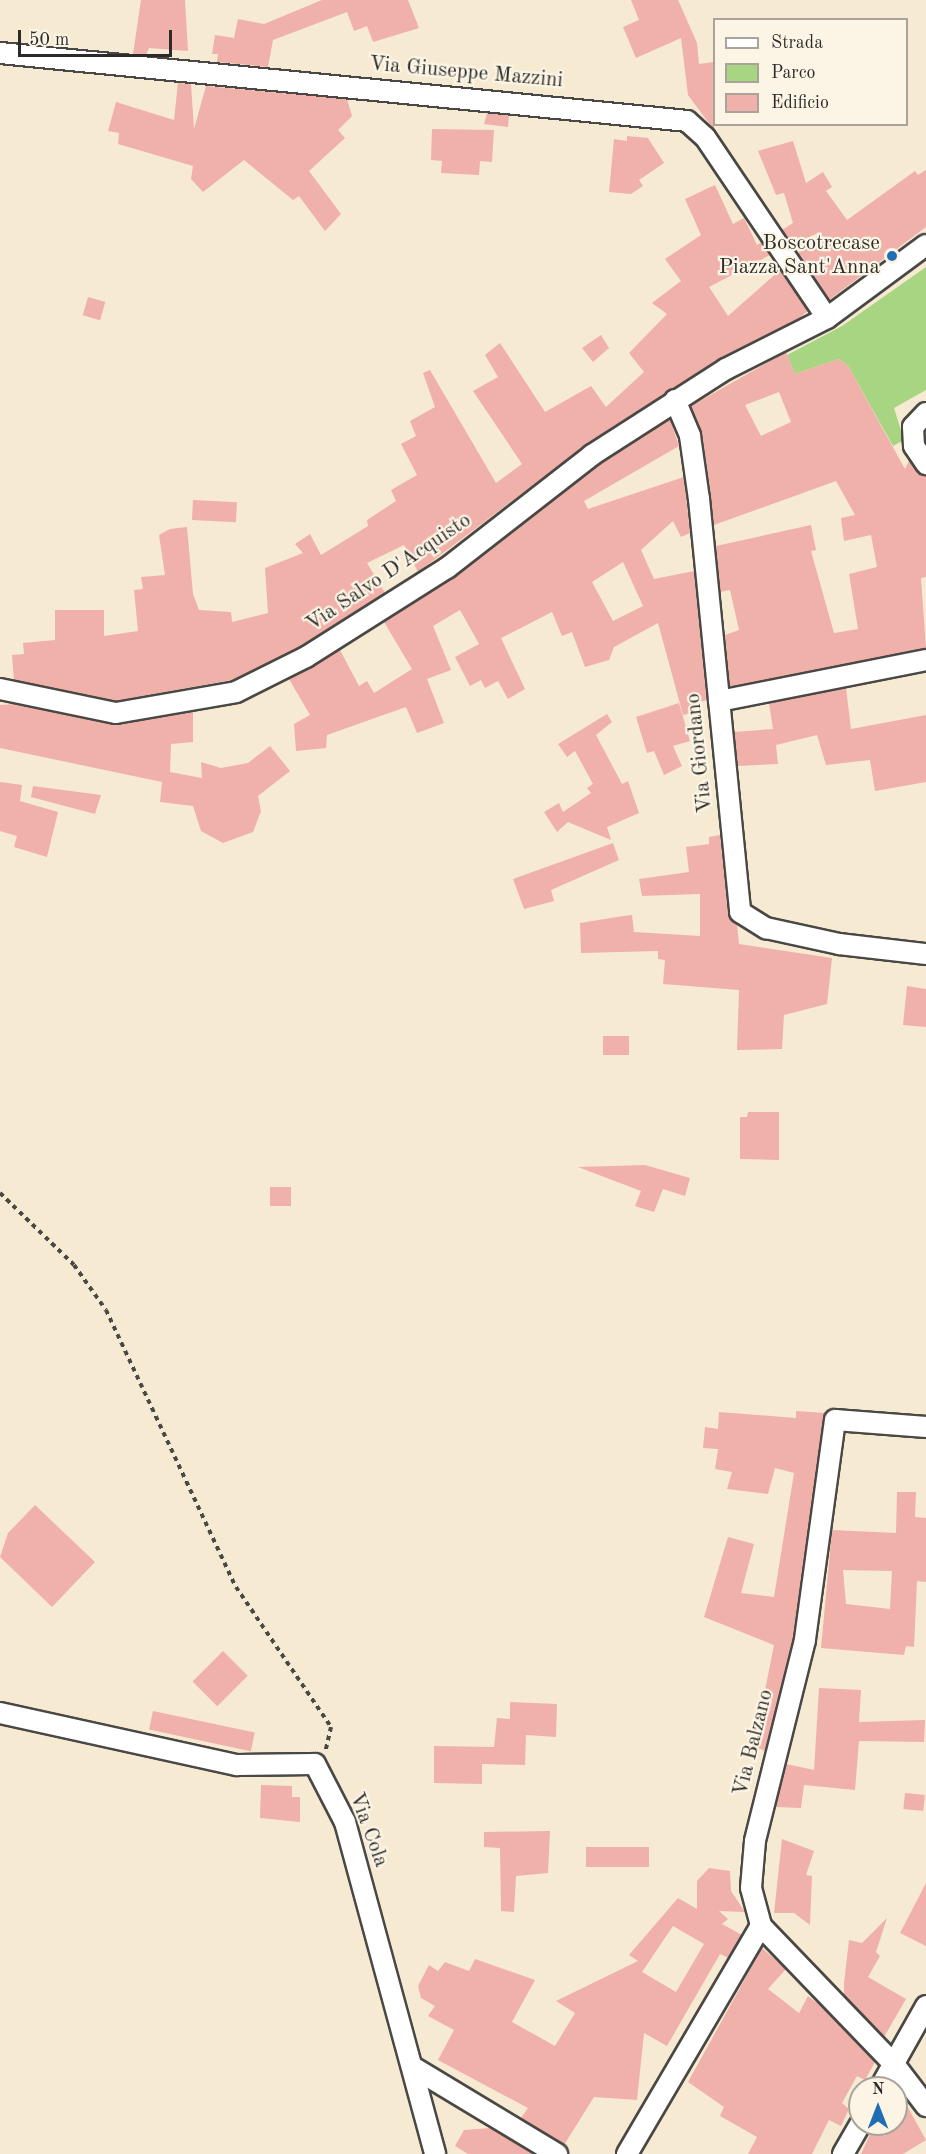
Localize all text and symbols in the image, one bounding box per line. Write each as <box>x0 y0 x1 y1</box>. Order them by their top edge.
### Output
scale bar <box>21 18 176 56</box>
legend <box>713 18 908 126</box>
text: 50 m <box>29 31 69 49</box>
text: Strada <box>771 34 823 52</box>
street label: Via Giuseppe Mazzini <box>368 52 564 94</box>
text: Parco <box>771 64 816 82</box>
text: Edificio <box>771 94 829 112</box>
place label: Boscotrecase Piazza Sant'Anna <box>719 231 880 281</box>
marker: Boscotrecase Piazza Sant'Anna <box>885 249 899 263</box>
street label: Via Salvo D'Acquisto <box>302 508 476 638</box>
street label: Via Giordano <box>681 692 719 814</box>
street label: Via Balzano <box>729 1687 779 1799</box>
street label: Via Cola <box>343 1789 393 1871</box>
north arrow <box>848 2076 908 2136</box>
text: N <box>872 2082 884 2098</box>

